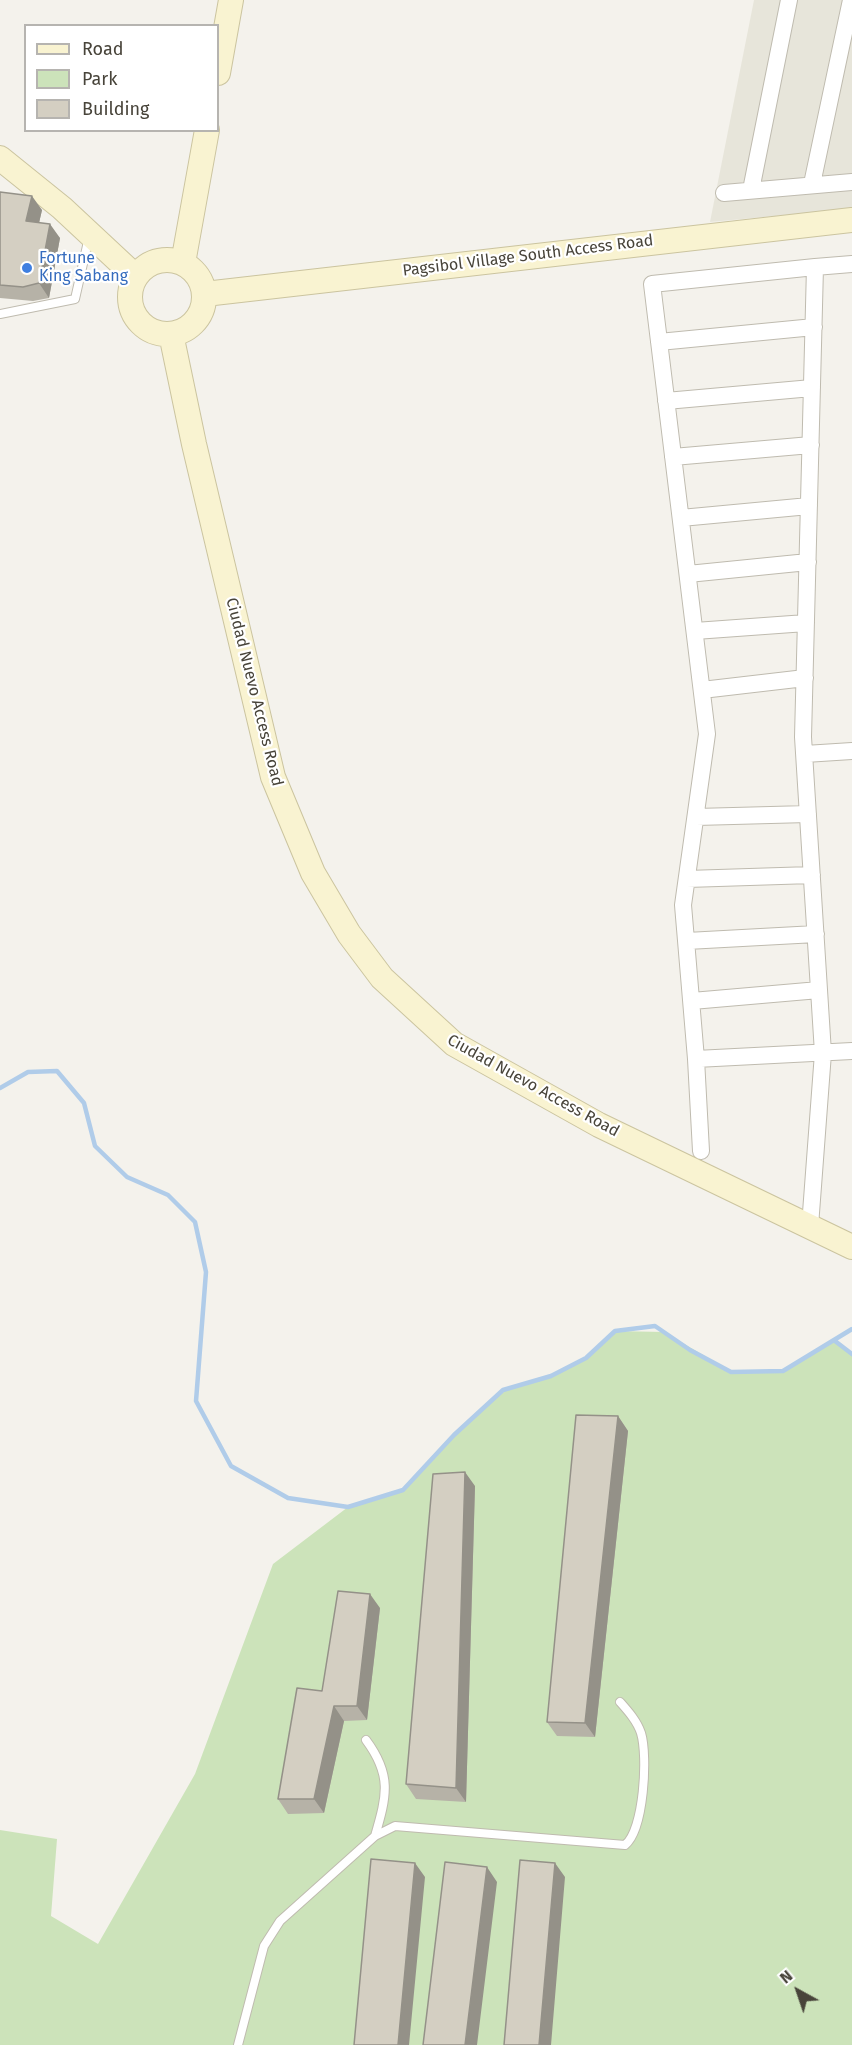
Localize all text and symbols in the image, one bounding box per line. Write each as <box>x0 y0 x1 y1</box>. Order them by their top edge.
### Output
legend <box>24 24 219 132</box>
text: Road <box>82 38 124 60</box>
text: Park <box>82 68 117 90</box>
text: Building <box>82 98 149 120</box>
street label: Pagsibol Village South Access Road <box>402 231 654 281</box>
place label: Fortune King Sabang <box>39 249 128 287</box>
marker: Fortune King Sabang <box>20 261 34 275</box>
street label: Ciudad Nuevo Access Road <box>221 596 287 788</box>
street label: Ciudad Nuevo Access Road <box>444 1031 622 1141</box>
north arrow <box>768 1961 828 2021</box>
text: N <box>776 1966 796 1988</box>

